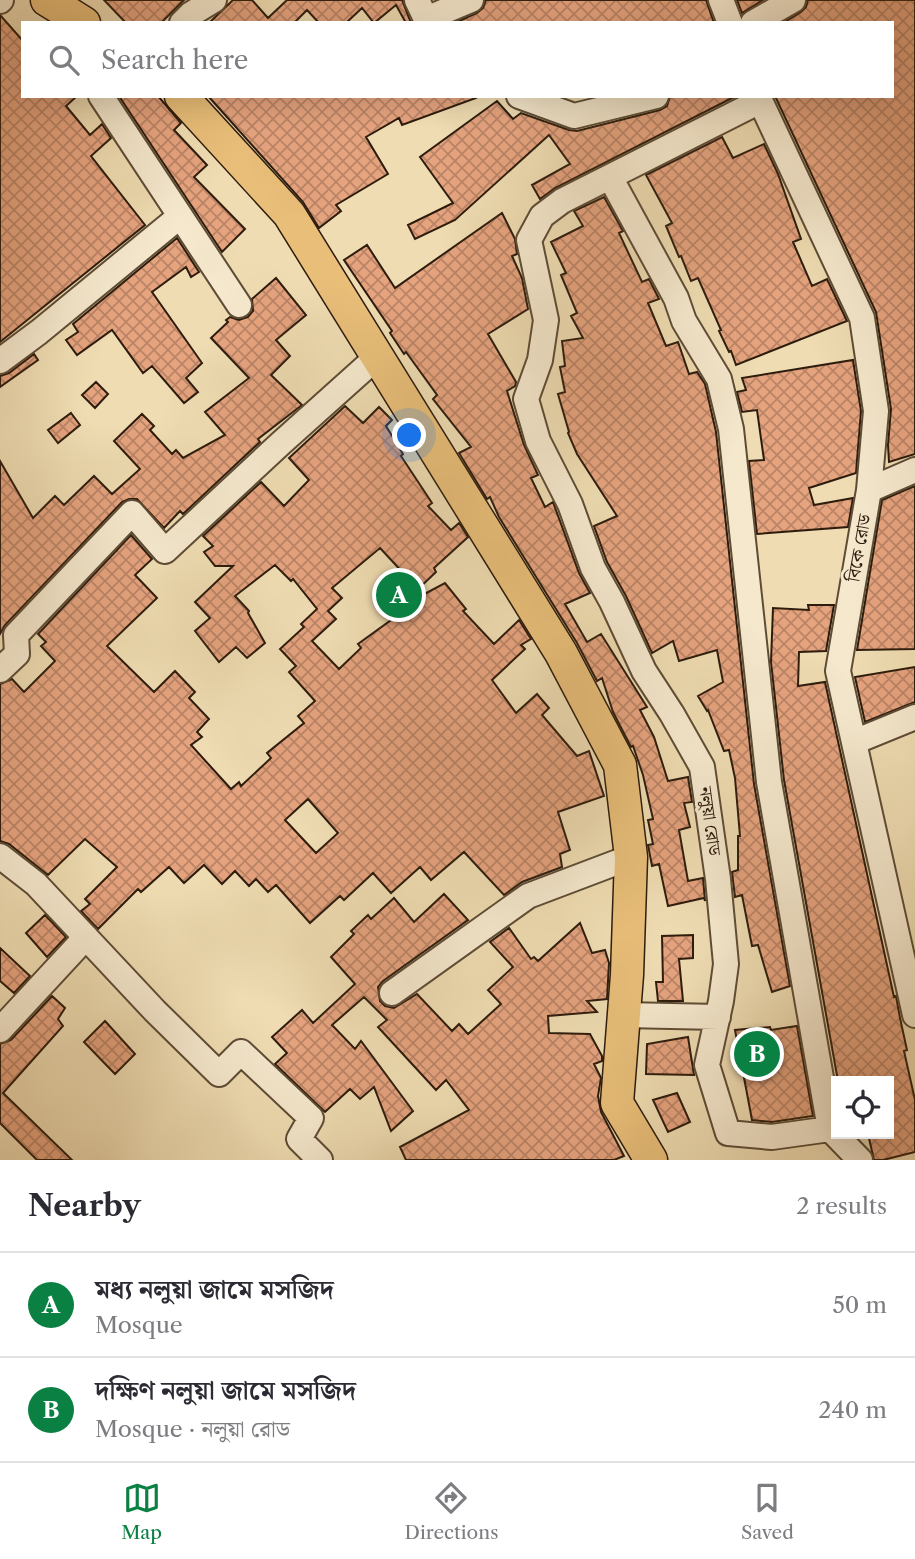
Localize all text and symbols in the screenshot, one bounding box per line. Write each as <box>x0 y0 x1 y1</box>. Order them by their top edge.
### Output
search box <box>21 21 894 98</box>
icon: search <box>45 41 83 79</box>
text: Search here <box>101 44 248 76</box>
your location <box>392 418 426 452</box>
street label: বিকে রোড <box>842 512 876 584</box>
pin: A <box>376 569 422 621</box>
street label: নলুয়া রোড <box>694 784 726 858</box>
pin: B <box>734 1028 780 1080</box>
map controls <box>831 1076 894 1139</box>
button: locate <box>831 1076 894 1139</box>
text: Nearby <box>28 1187 141 1224</box>
text: 2 results <box>796 1192 887 1220</box>
text: মধ্য নলুয়া জামে মসজিদ <box>95 1273 334 1305</box>
text: A <box>42 1291 60 1319</box>
text: 50 m <box>832 1291 887 1319</box>
text: Mosque <box>95 1311 183 1339</box>
text: দক্ষিণ নলুয়া জামে মসজিদ <box>95 1374 356 1406</box>
text: B <box>42 1396 60 1424</box>
text: 240 m <box>818 1396 887 1424</box>
text: Mosque · নলুয়া রোড <box>95 1415 290 1443</box>
tab: Map <box>121 1479 162 1544</box>
tab: Directions <box>405 1479 498 1544</box>
tab: Saved <box>741 1479 794 1544</box>

